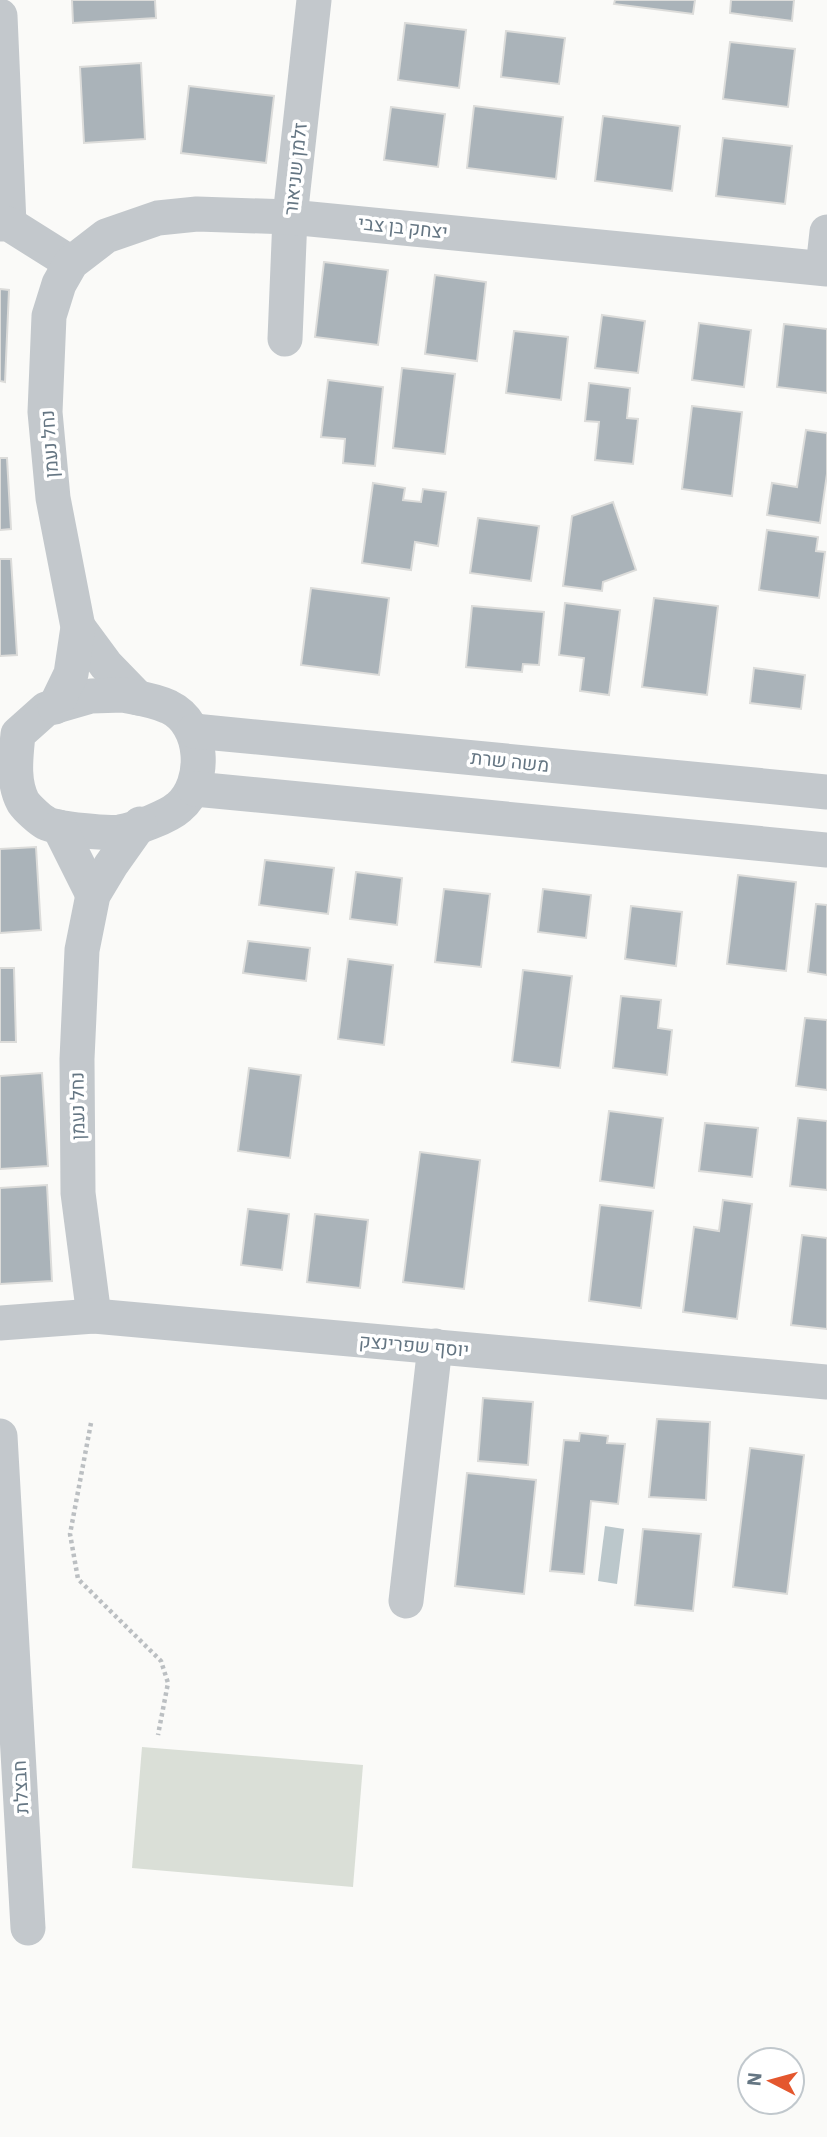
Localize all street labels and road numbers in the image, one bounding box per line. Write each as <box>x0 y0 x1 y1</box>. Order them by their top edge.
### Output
street label: זלמן שניאור <box>278 121 312 217</box>
street label: יצחק בן צבי <box>357 210 449 244</box>
street label: נחל נעמן <box>35 409 63 479</box>
street label: משה שרת <box>469 745 551 777</box>
street label: נחל נעמן <box>64 1072 90 1140</box>
street label: יוסף שפרינצק <box>358 1328 470 1362</box>
street label: חבצלת <box>7 1760 33 1814</box>

